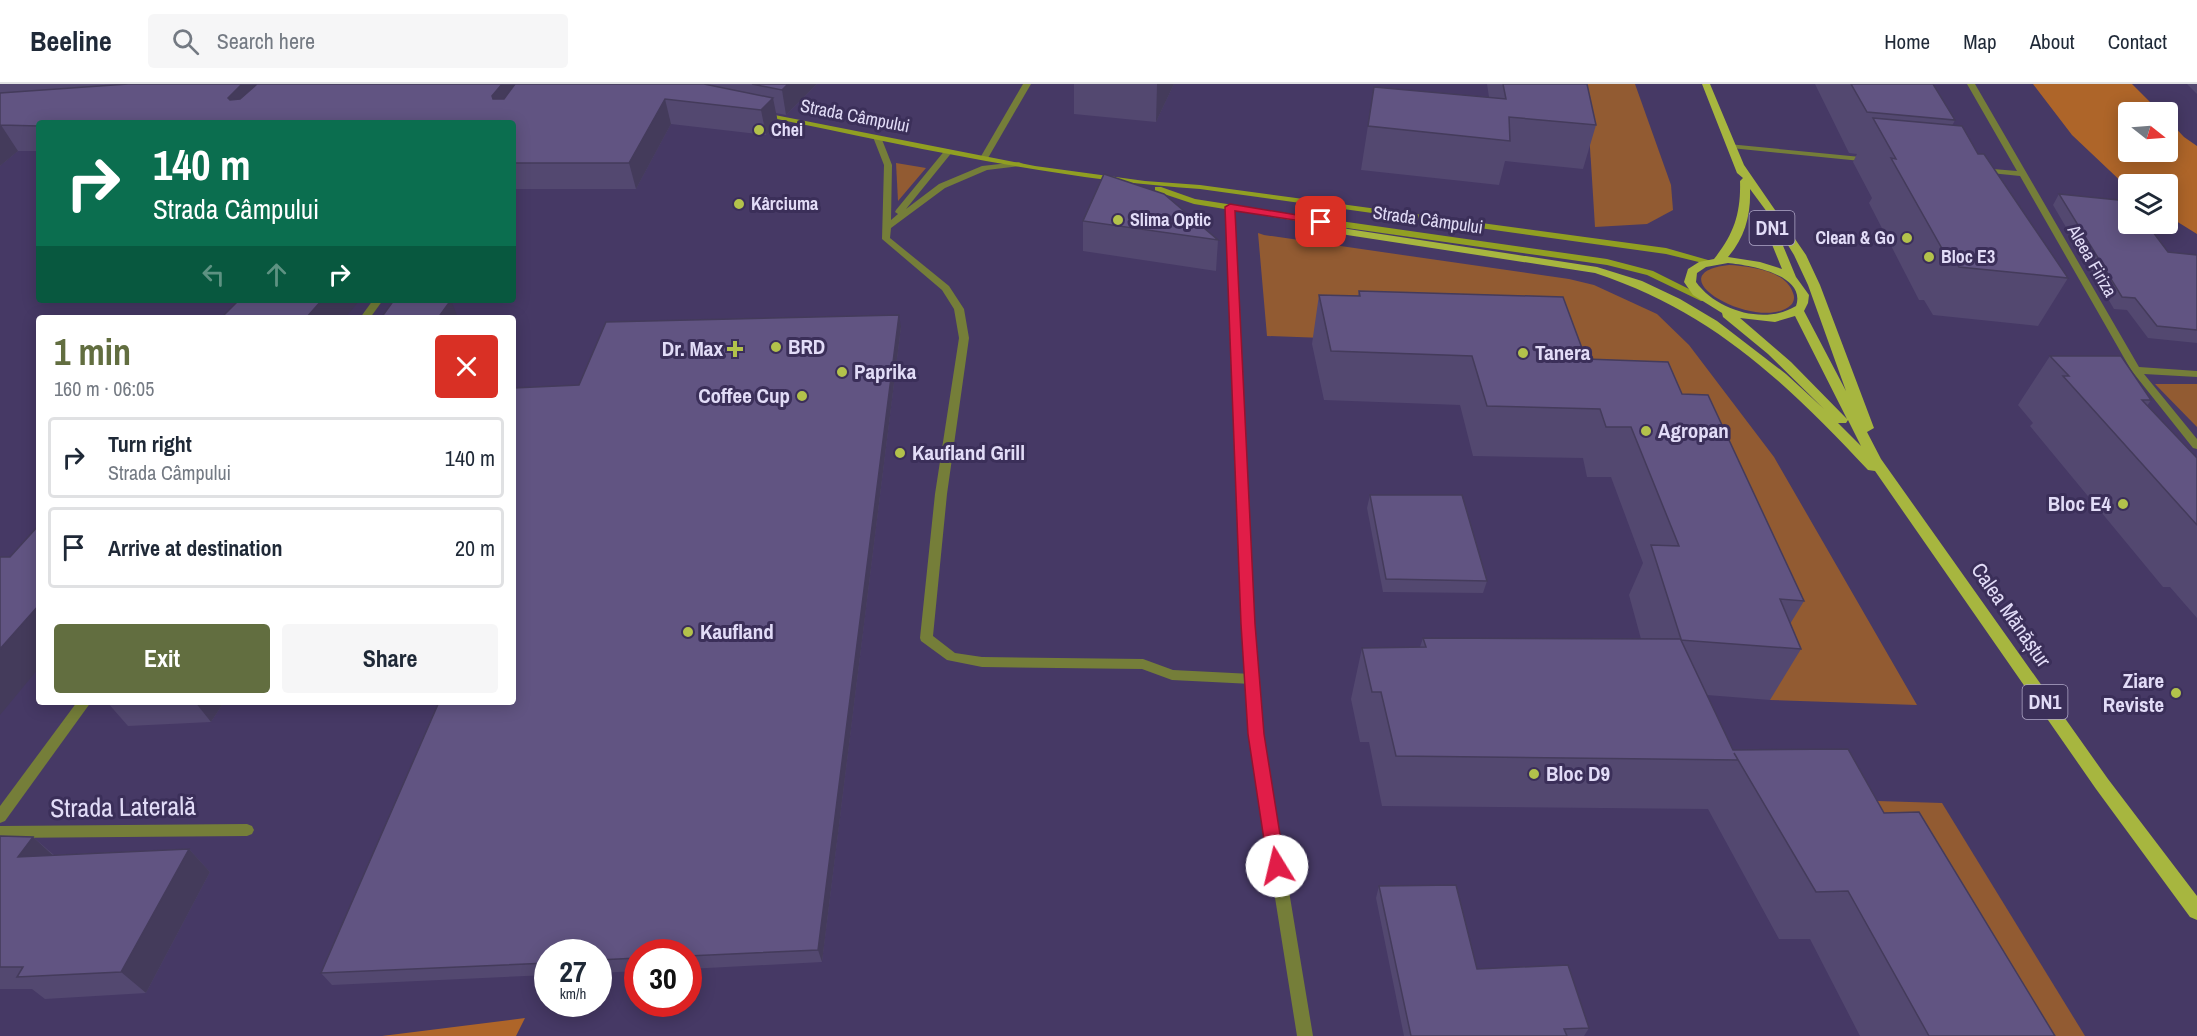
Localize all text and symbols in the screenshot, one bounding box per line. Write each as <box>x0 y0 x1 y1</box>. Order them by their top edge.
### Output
search box <box>148 14 568 68</box>
text: Beeline <box>30 22 112 60</box>
icon: search <box>169 25 202 58</box>
text: Search here <box>217 26 315 56</box>
text: Home <box>1884 27 1930 56</box>
text: Map <box>1963 27 1997 56</box>
text: About <box>2030 27 2075 56</box>
text: Contact <box>2108 27 2167 56</box>
street label: Strada Câmpului <box>798 93 912 138</box>
north arrow <box>2118 102 2178 162</box>
map controls <box>2118 102 2178 234</box>
place label: Chei <box>771 117 803 142</box>
marker: Chei <box>752 123 766 137</box>
text: 140 m <box>153 137 251 193</box>
icon: right <box>54 144 132 222</box>
button: layers <box>2118 174 2178 234</box>
text: Strada Câmpului <box>153 191 319 227</box>
place label: Kârciuma <box>751 191 819 216</box>
pin <box>1295 196 1346 247</box>
marker: Kârciuma <box>732 197 746 211</box>
street label: Strada Câmpului <box>1371 199 1485 240</box>
icon: arrive <box>1304 205 1337 238</box>
place label: Slima Optic <box>1130 207 1211 232</box>
road number: DN1 <box>1750 211 1794 245</box>
marker: Slima Optic <box>1111 213 1125 227</box>
street label: Aleea Firiza <box>2061 219 2123 301</box>
place label: Clean & Go <box>1815 225 1895 250</box>
marker: Clean & Go <box>1900 231 1914 245</box>
place label: Bloc E3 <box>1941 244 1995 269</box>
marker: Bloc E3 <box>1922 250 1936 264</box>
icon: left <box>197 258 230 291</box>
icon: ahead <box>260 258 293 291</box>
icon: right <box>323 258 356 291</box>
text: 1 min <box>54 328 131 376</box>
place label: BRD <box>788 332 825 361</box>
place label: Dr. Max <box>662 334 723 363</box>
button: close <box>435 335 498 398</box>
place label: Tanera <box>1535 338 1591 367</box>
marker: BRD <box>769 340 783 354</box>
marker: Dr. Max <box>728 342 742 356</box>
marker: Tanera <box>1516 346 1530 360</box>
place label: Paprika <box>854 357 917 386</box>
marker: Paprika <box>835 365 849 379</box>
text: 160 m · 06:05 <box>54 375 154 402</box>
place label: Coffee Cup <box>698 381 790 410</box>
marker: Coffee Cup <box>795 389 809 403</box>
place label: Agropan <box>1658 416 1729 445</box>
marker: Agropan <box>1639 424 1653 438</box>
text: Turn right <box>108 429 192 459</box>
place label: Kaufland Grill <box>912 438 1025 467</box>
icon: right <box>57 441 90 474</box>
text: 140 m <box>445 443 495 473</box>
marker: Kaufland Grill <box>893 446 907 460</box>
text: Strada Câmpului <box>108 459 231 486</box>
place label: Bloc E4 <box>2048 489 2111 518</box>
marker: Bloc E4 <box>2116 497 2130 511</box>
icon: arrive <box>57 531 90 564</box>
text: Arrive at destination <box>108 533 282 563</box>
text: 20 m <box>455 533 495 563</box>
street label: Calea Mănăștur <box>1965 557 2058 673</box>
place label: Kaufland <box>700 617 774 646</box>
button: Exit <box>54 624 270 693</box>
button: Share <box>282 624 498 693</box>
marker: Kaufland <box>681 625 695 639</box>
place label: Ziare Reviste <box>2103 666 2164 719</box>
road number: DN1 <box>2022 685 2068 719</box>
marker: Ziare Reviste <box>2169 686 2183 700</box>
place label: Bloc D9 <box>1546 759 1610 788</box>
marker: Bloc D9 <box>1527 767 1541 781</box>
street label: Strada Laterală <box>50 788 196 825</box>
position arrow <box>1245 834 1309 898</box>
speed limit sign: 30 <box>624 939 702 1017</box>
text: 27 <box>559 951 587 991</box>
text: km/h <box>560 983 586 1004</box>

